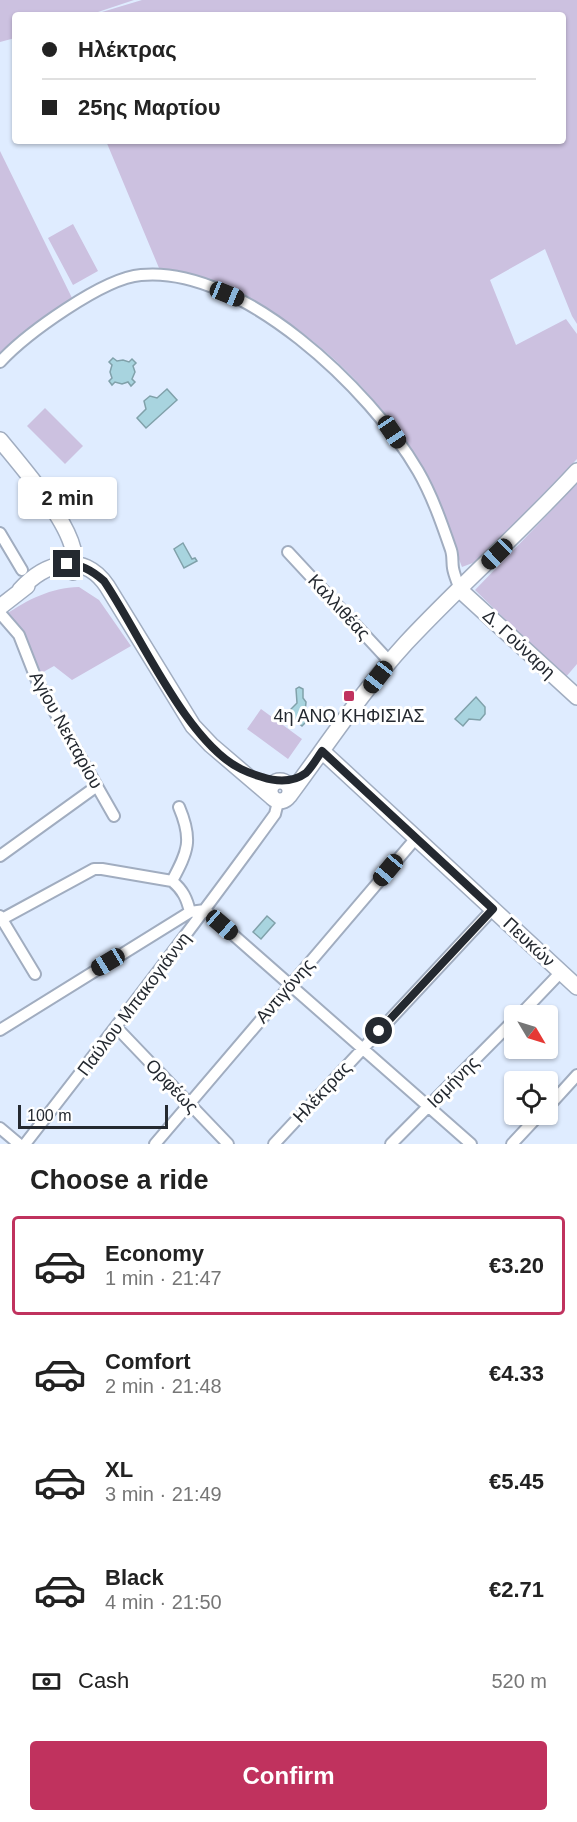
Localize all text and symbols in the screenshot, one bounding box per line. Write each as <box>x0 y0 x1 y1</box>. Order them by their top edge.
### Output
text: Ηλέκτρας <box>78 37 177 62</box>
text: 25ης Μαρτίου <box>78 95 220 120</box>
car <box>207 279 247 309</box>
car <box>374 412 410 452</box>
callout: 2 min <box>17 477 116 519</box>
text: 2 min <box>41 487 94 509</box>
car <box>478 535 516 573</box>
route end <box>53 550 80 577</box>
street label: Καλλιθέας <box>304 570 374 644</box>
street label: Δ. Γούναρη <box>479 606 559 682</box>
car <box>360 657 396 697</box>
street label: Αγίου Νεκταρίου <box>26 668 106 792</box>
marker: 4η ΑΝΩ ΚΗΦΙΣΙΑΣ <box>342 689 356 703</box>
place label: 4η ΑΝΩ ΚΗΦΙΣΙΑΣ <box>273 706 425 726</box>
car <box>370 850 406 890</box>
car <box>203 906 241 944</box>
street label: Πευκών <box>499 913 559 971</box>
street label: Παύλου Μπακογιάννη <box>73 928 195 1080</box>
car <box>88 945 128 979</box>
street label: Αντιγόνης <box>252 955 319 1027</box>
north arrow <box>504 1005 558 1059</box>
map controls <box>504 1005 558 1125</box>
route start <box>365 1017 392 1044</box>
street label: Ισμήνης <box>423 1052 483 1112</box>
street label: Ορφέως <box>142 1055 203 1117</box>
street label: Ηλέκτρας <box>289 1057 355 1126</box>
button: locate <box>504 1071 558 1125</box>
scale bar <box>18 1102 168 1130</box>
text: 100 m <box>27 1107 71 1124</box>
text: Choose a ride <box>30 1165 209 1195</box>
icon: car <box>33 1239 87 1293</box>
text: Economy <box>105 1241 204 1266</box>
text: €3.20 <box>489 1253 544 1278</box>
text: 1 min · 21:47 <box>105 1267 222 1289</box>
icon: car <box>33 1347 87 1401</box>
text: Comfort <box>105 1349 191 1374</box>
text: €4.33 <box>489 1361 544 1386</box>
text: 2 min · 21:48 <box>105 1375 222 1397</box>
icon: car <box>33 1455 87 1509</box>
text: XL <box>105 1457 133 1482</box>
text: €5.45 <box>489 1469 544 1494</box>
text: 3 min · 21:49 <box>105 1483 222 1505</box>
icon: car <box>33 1563 87 1617</box>
text: Black <box>105 1565 164 1590</box>
text: €2.71 <box>489 1577 544 1602</box>
text: 4 min · 21:50 <box>105 1591 222 1613</box>
icon: cash <box>30 1665 63 1698</box>
text: Cash <box>78 1668 129 1693</box>
text: 520 m <box>491 1670 547 1692</box>
button: Confirm <box>30 1741 547 1810</box>

